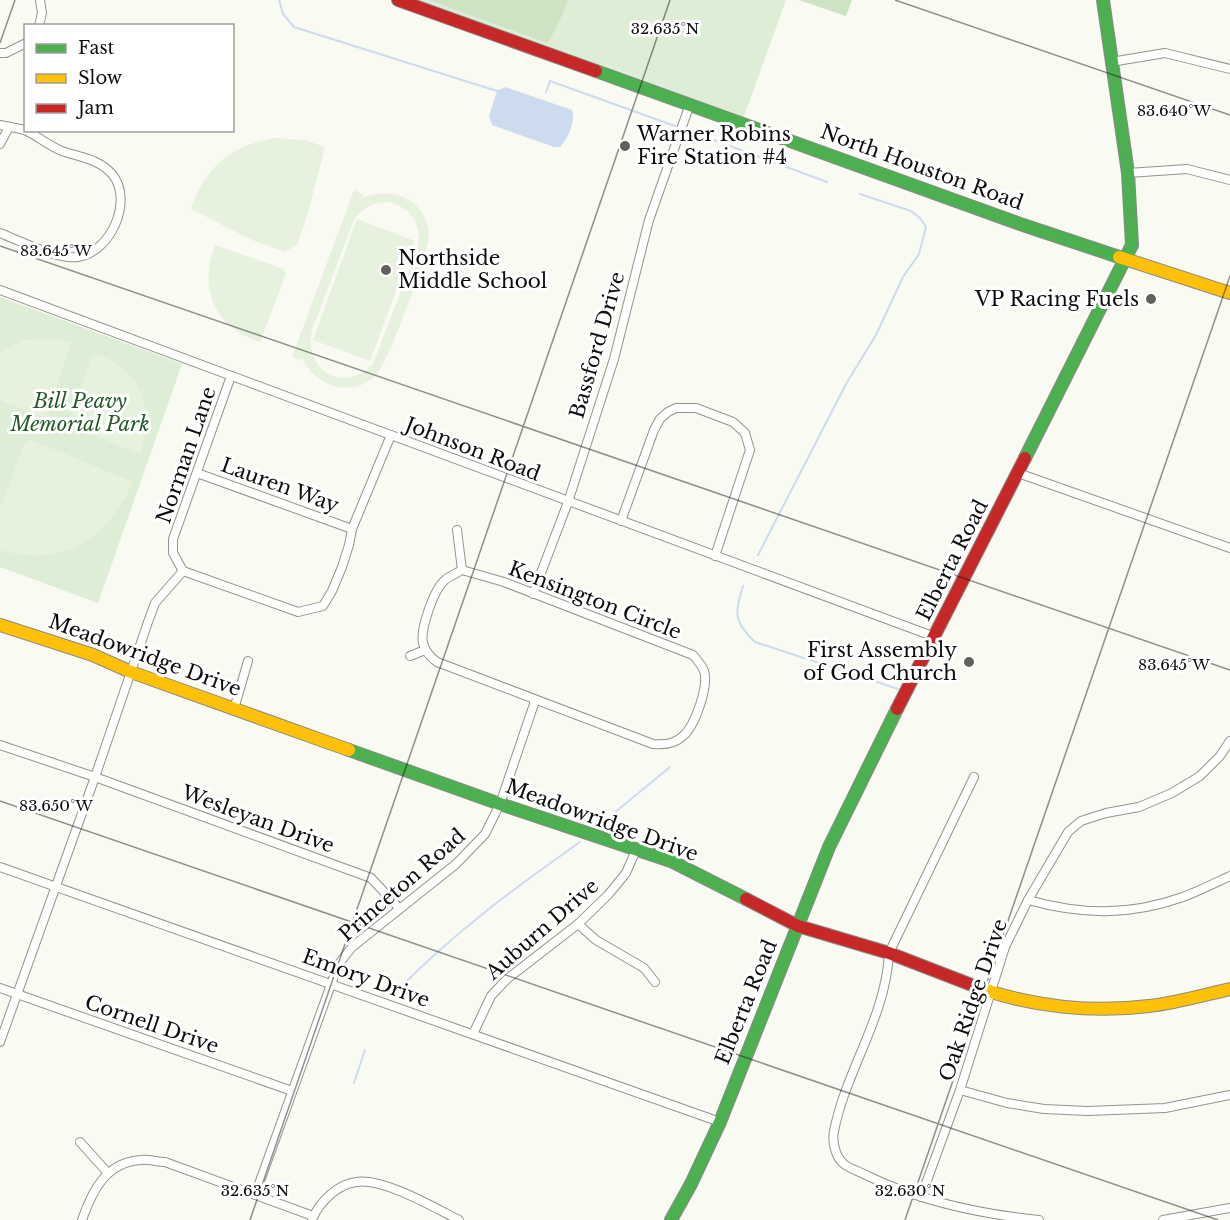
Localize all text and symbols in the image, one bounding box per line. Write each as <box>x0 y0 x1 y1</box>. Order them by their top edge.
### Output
text: 32.635°N <box>631 19 699 38</box>
legend <box>24 24 234 132</box>
text: Fast <box>78 37 115 59</box>
text: Slow <box>78 67 123 89</box>
text: Jam <box>76 97 114 119</box>
text: 83.640°W <box>1137 101 1211 120</box>
street label: North Houston Road <box>817 119 1027 215</box>
place label: Warner Robins Fire Station #4 <box>636 122 791 169</box>
marker: Warner Robins Fire Station #4 <box>618 139 632 153</box>
text: 83.645°W <box>20 241 92 260</box>
place label: Northside Middle School <box>398 246 547 293</box>
marker: Northside Middle School <box>379 263 393 277</box>
street label: Bassford Drive <box>565 269 629 421</box>
place label: VP Racing Fuels <box>974 287 1139 311</box>
marker: VP Racing Fuels <box>1144 292 1158 306</box>
street label: Norman Lane <box>151 384 221 526</box>
park label: Bill Peavy Memorial Park <box>10 389 149 436</box>
street label: Johnson Road <box>399 411 544 486</box>
street label: Lauren Way <box>218 453 342 518</box>
street label: Elberta Road <box>911 496 993 624</box>
street label: Kensington Circle <box>505 556 685 644</box>
street label: Meadowridge Drive <box>45 609 245 701</box>
place label: First Assembly of God Church <box>803 638 957 685</box>
marker: First Assembly of God Church <box>962 655 976 669</box>
text: 83.645°W <box>1138 655 1210 674</box>
street label: Meadowridge Drive <box>502 774 702 866</box>
street label: Wesleyan Drive <box>178 780 338 858</box>
text: 83.650°W <box>19 796 93 815</box>
street label: Princeton Road <box>334 824 470 946</box>
street label: Auburn Drive <box>480 874 603 985</box>
street label: Oak Ridge Drive <box>934 916 1012 1084</box>
street label: Elberta Road <box>710 936 782 1068</box>
street label: Emory Drive <box>299 944 433 1012</box>
street label: Cornell Drive <box>82 990 222 1058</box>
text: 32.635°N <box>221 1181 289 1200</box>
text: 32.630°N <box>875 1181 945 1200</box>

